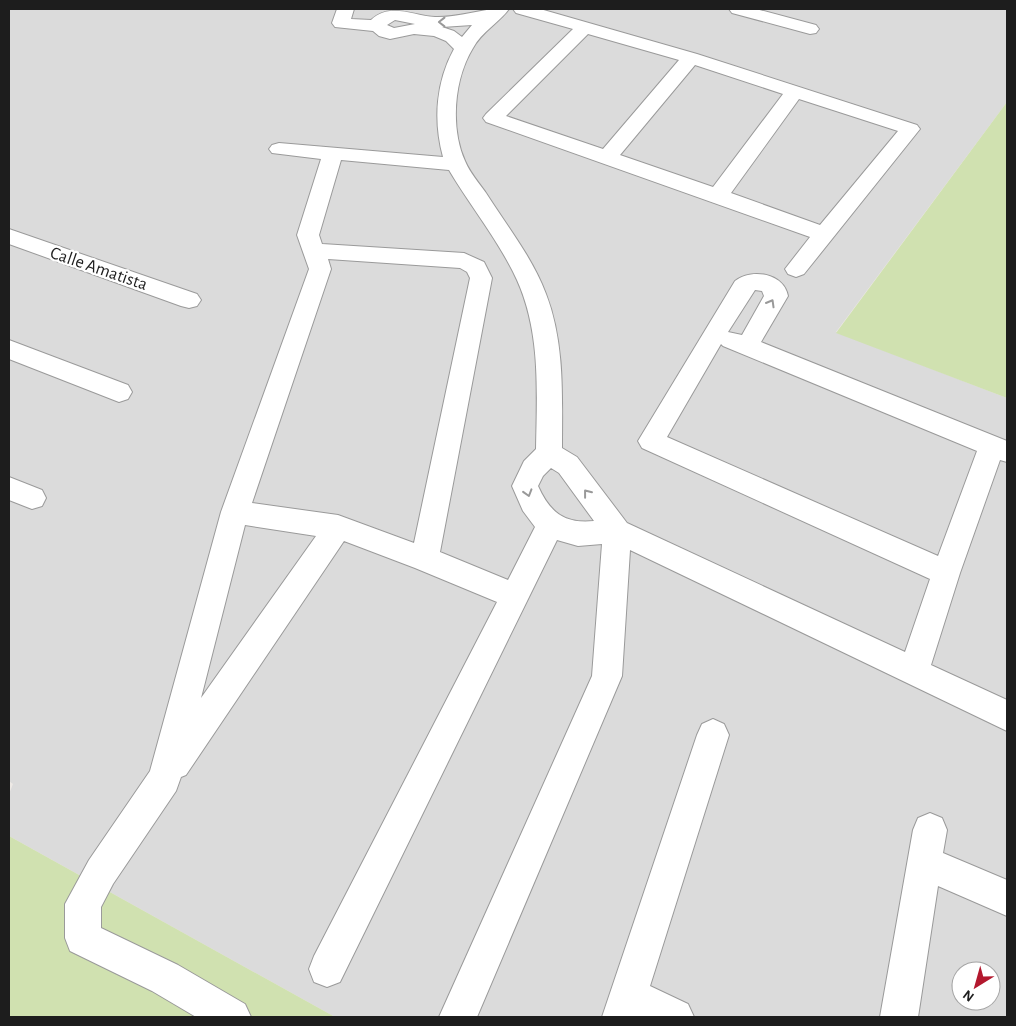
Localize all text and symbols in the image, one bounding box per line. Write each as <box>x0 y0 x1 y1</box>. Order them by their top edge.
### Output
one-way arrow <box>437 17 445 27</box>
street label: Calle Amatista <box>48 244 150 294</box>
one-way arrow <box>765 300 775 309</box>
one-way arrow <box>522 489 533 497</box>
one-way arrow <box>585 490 593 499</box>
north arrow <box>951 961 1001 1011</box>
text: N <box>961 987 977 1004</box>

